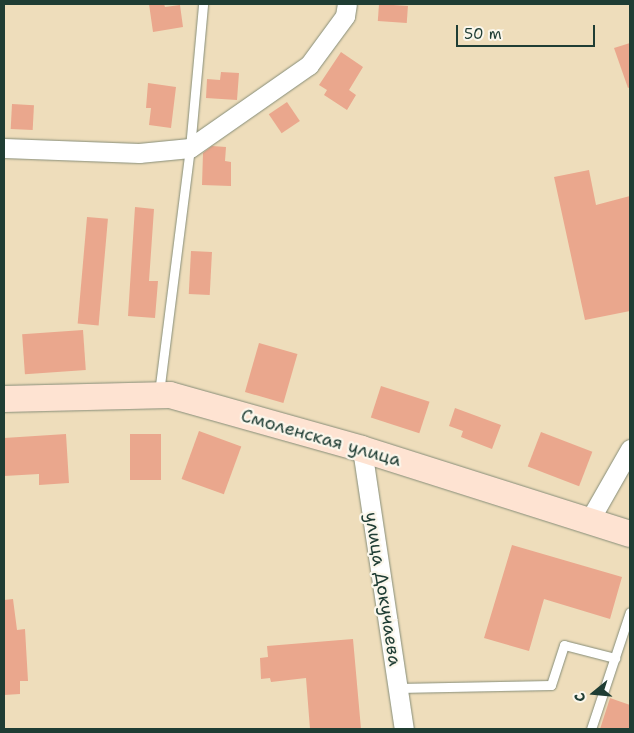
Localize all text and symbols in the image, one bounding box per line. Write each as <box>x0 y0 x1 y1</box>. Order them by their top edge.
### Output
scale bar <box>459 15 598 47</box>
text: 50 m <box>464 24 502 44</box>
street label: Смоленская улица <box>238 405 404 471</box>
street label: улица Докучаева <box>360 510 406 668</box>
north arrow <box>569 668 619 718</box>
text: С <box>570 691 590 704</box>

